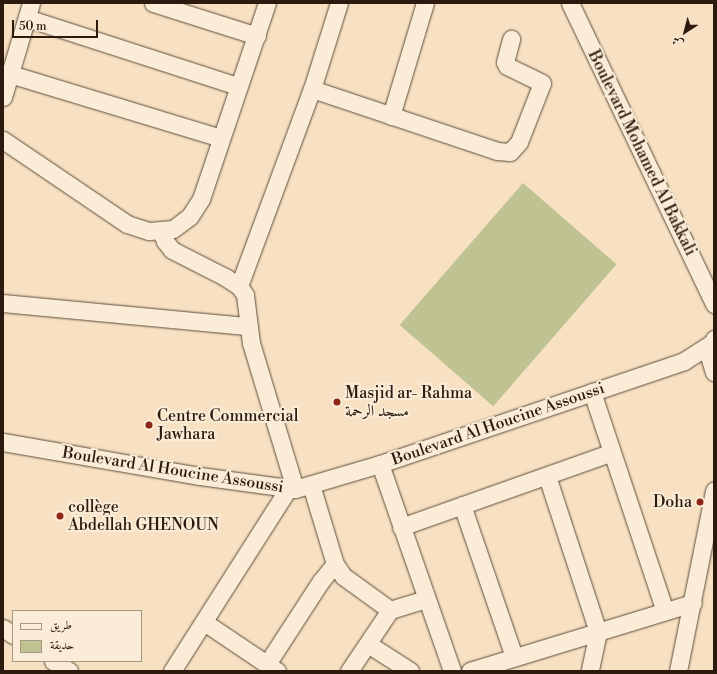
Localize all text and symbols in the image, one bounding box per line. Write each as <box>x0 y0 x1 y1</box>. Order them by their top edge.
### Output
scale bar <box>14 12 100 38</box>
north arrow <box>665 12 705 52</box>
text: 50 m <box>19 19 47 34</box>
text: ش <box>669 33 686 51</box>
street label: Boulevard Mohamed Al Bakkali <box>584 47 700 259</box>
street label: Boulevard Al Houcine Assoussi <box>389 378 607 470</box>
place label: Masjid ar- Rahma مسجد الرحمة <box>345 383 472 421</box>
marker: Masjid ar- Rahma مسجد الرحمة <box>332 397 342 407</box>
place label: Centre Commercial Jawhara <box>157 406 298 444</box>
marker: Centre Commercial Jawhara <box>144 420 154 430</box>
street label: Boulevard Al Houcine Assoussi <box>61 443 285 497</box>
place label: Doha <box>653 492 692 512</box>
place label: collège Abdellah GHENOUN <box>68 497 219 535</box>
marker: Doha <box>695 497 705 507</box>
marker: collège Abdellah GHENOUN <box>55 511 65 521</box>
legend <box>12 610 142 662</box>
text: طريق <box>50 618 72 633</box>
text: حديقة <box>50 638 74 653</box>

